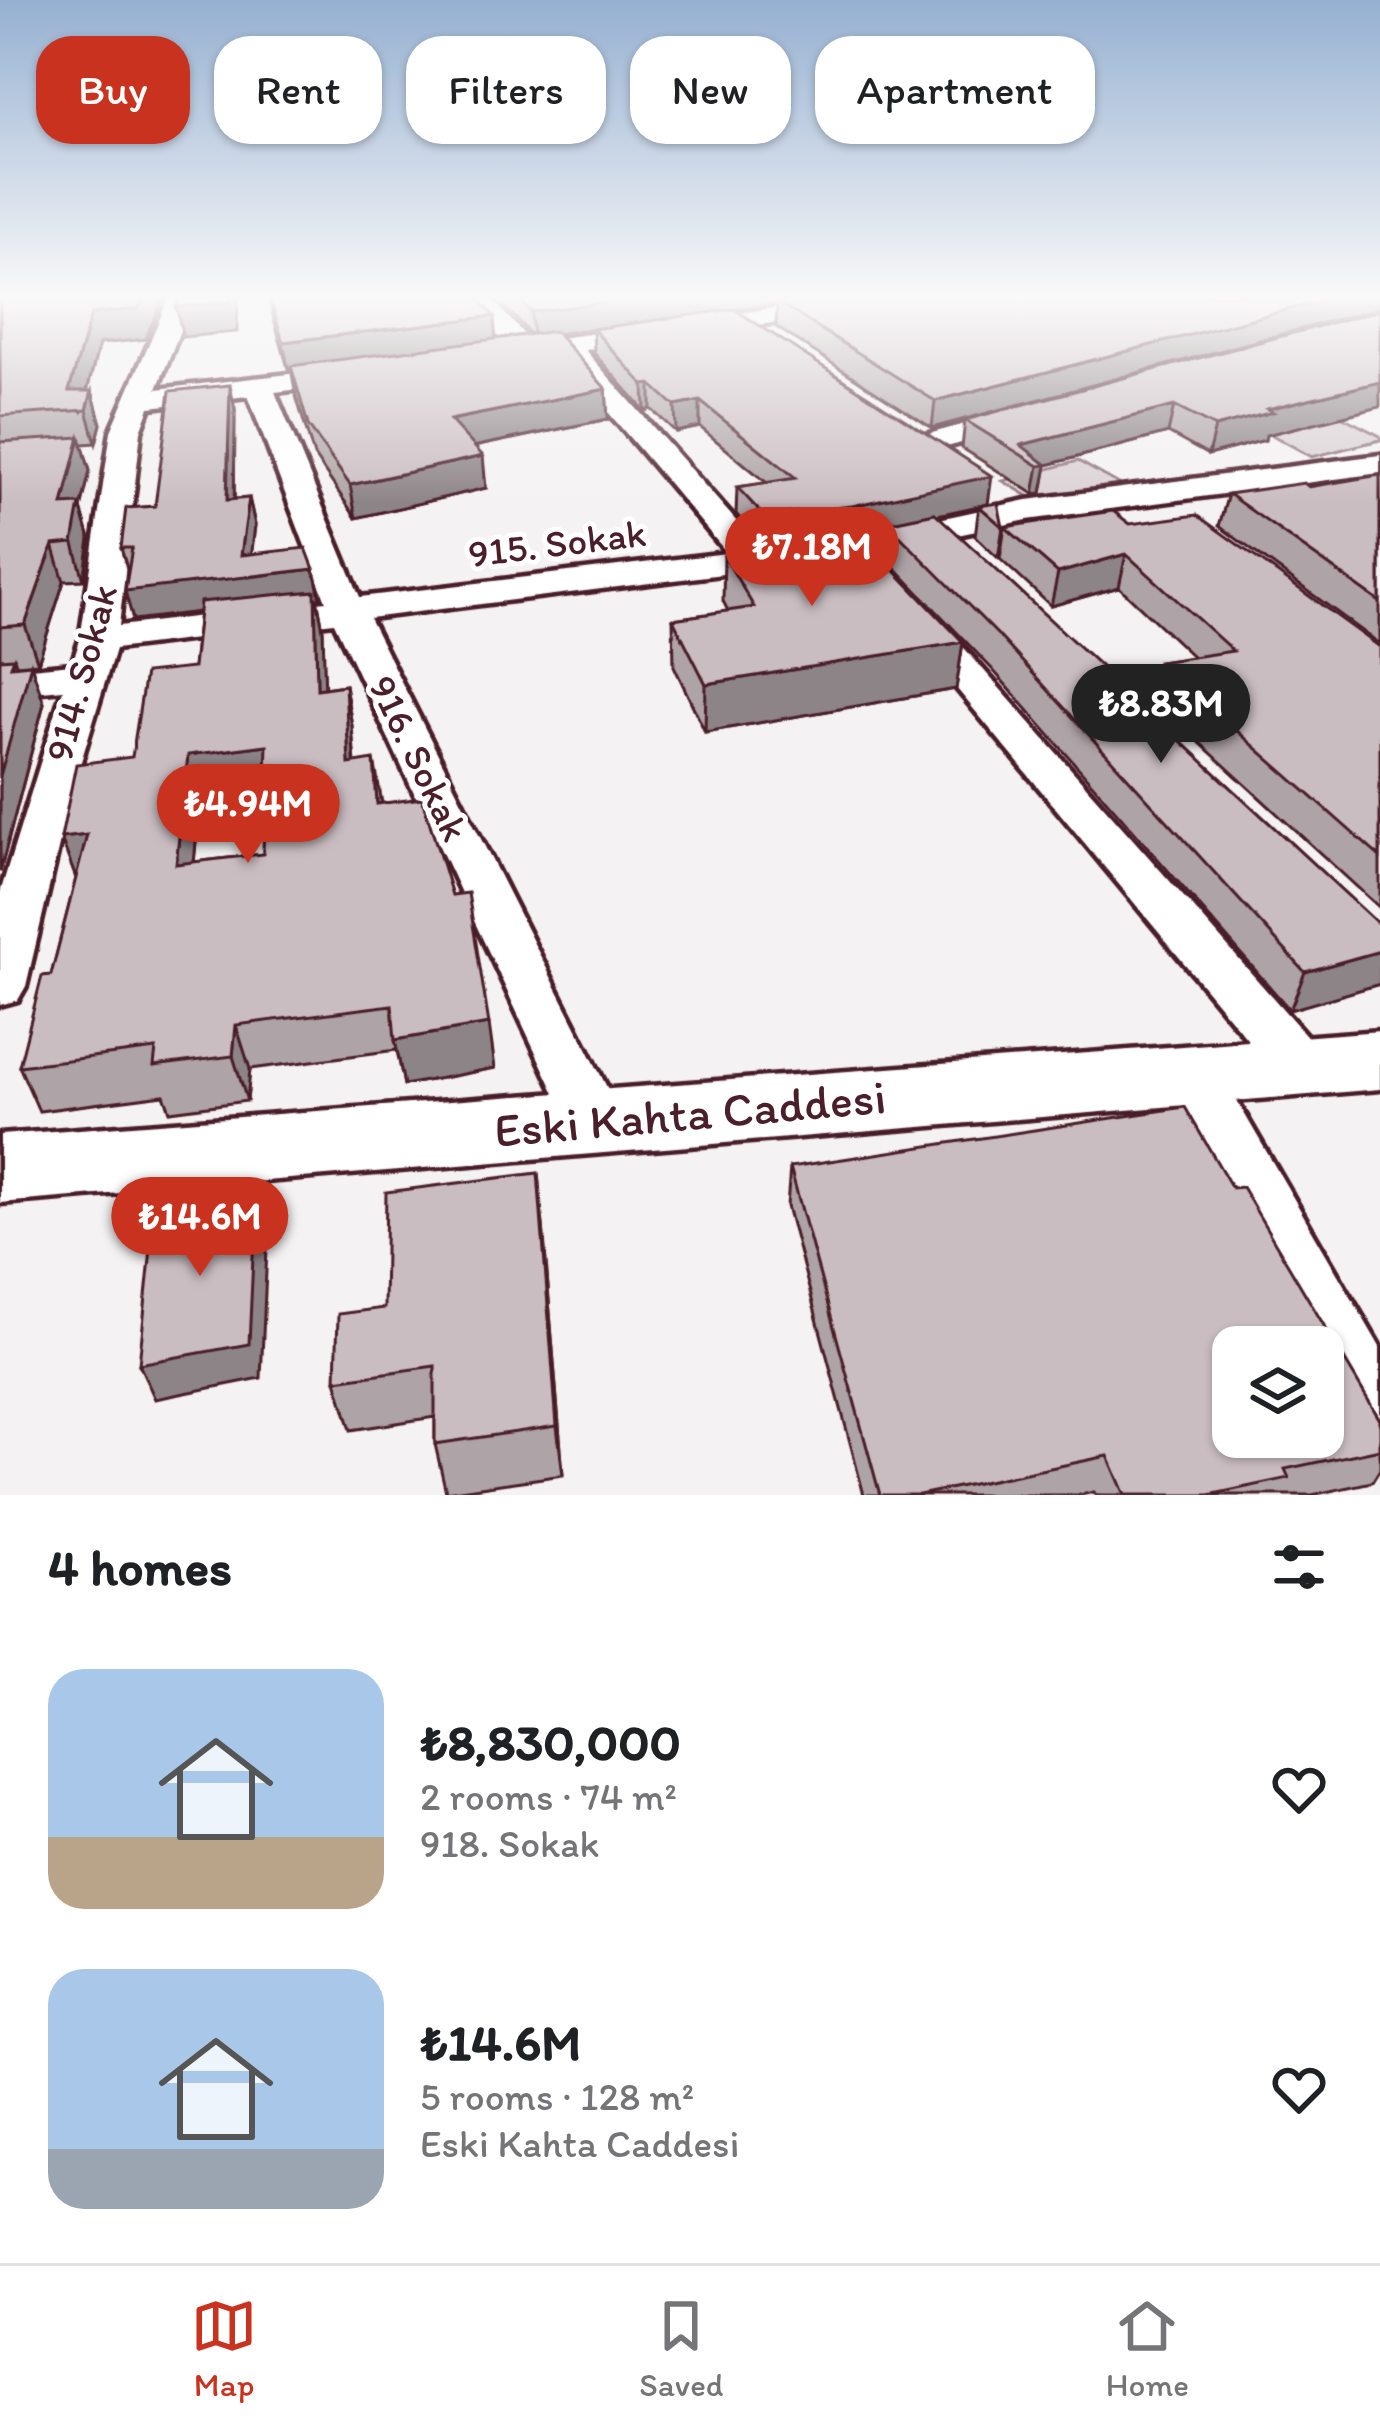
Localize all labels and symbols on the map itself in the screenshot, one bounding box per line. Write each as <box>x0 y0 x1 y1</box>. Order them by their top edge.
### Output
pin: ₺7.18M <box>714 507 910 609</box>
street label: 915. Sokak <box>466 509 648 577</box>
street label: 914. Sokak <box>35 579 127 767</box>
pin: ₺8.83M <box>1063 664 1259 766</box>
street label: 916. Sokak <box>359 667 479 849</box>
pin: ₺4.94M <box>150 764 346 866</box>
street label: Eski Kahta Caddesi <box>492 1067 888 1159</box>
pin: ₺14.6M <box>102 1177 298 1279</box>

